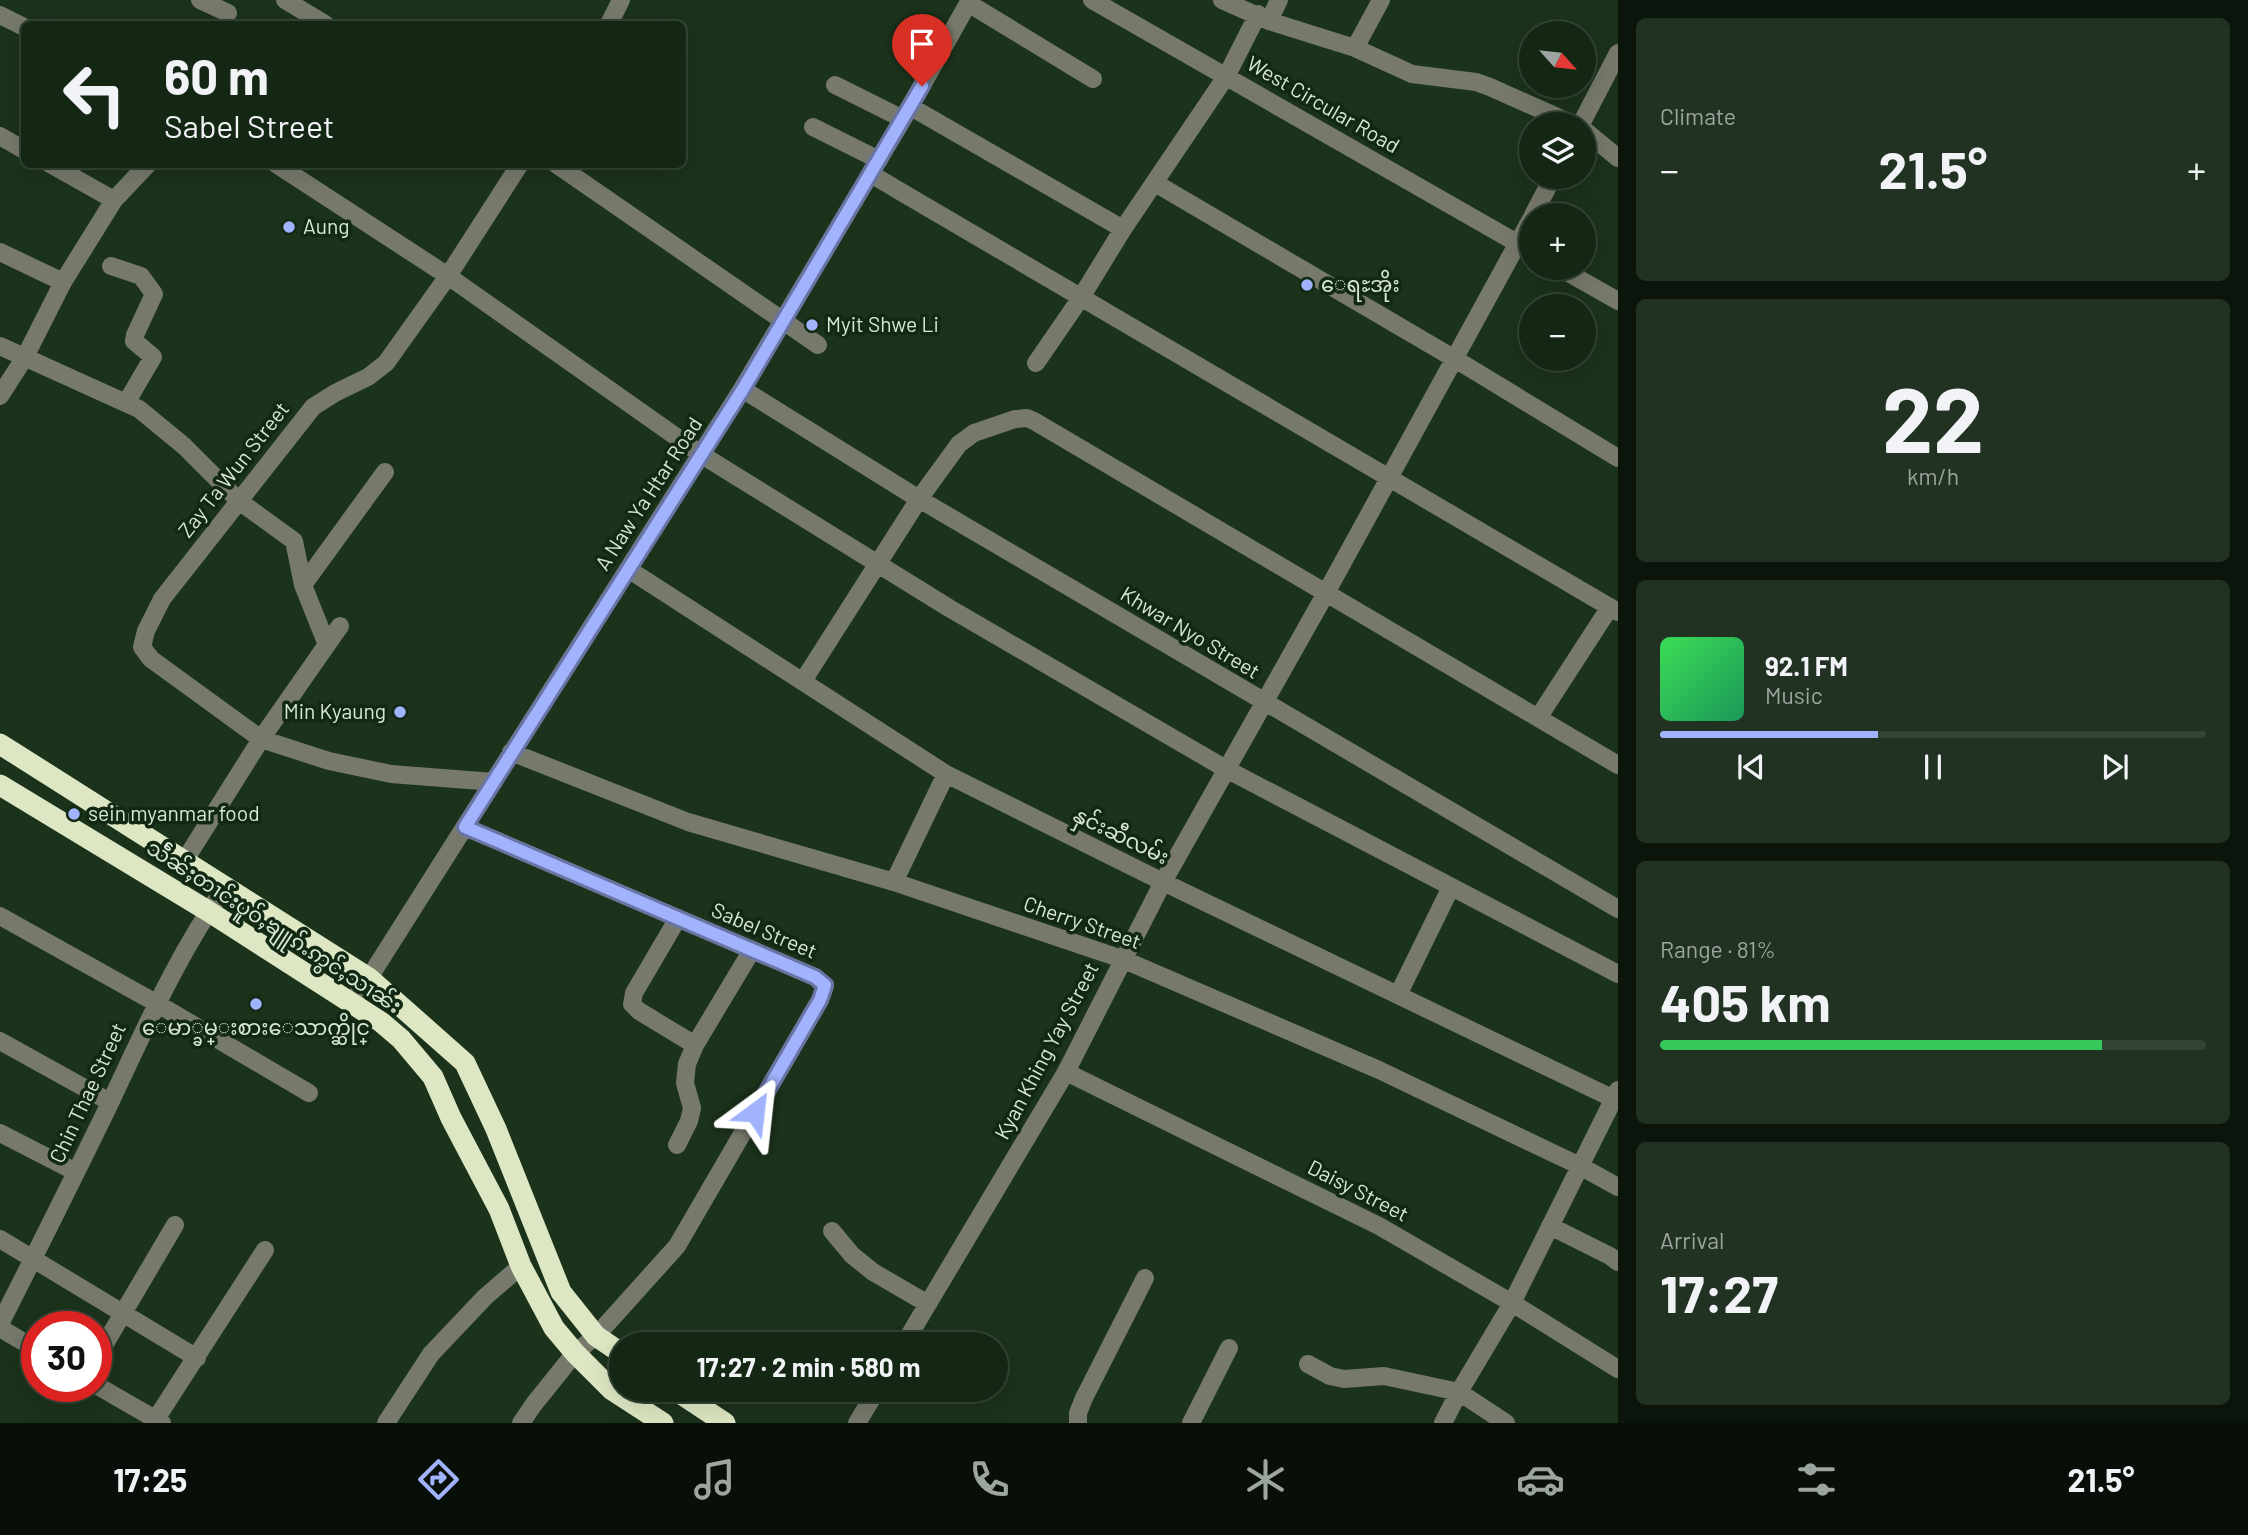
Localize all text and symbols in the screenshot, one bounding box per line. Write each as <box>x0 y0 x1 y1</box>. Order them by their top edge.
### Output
pin <box>892 14 952 86</box>
north arrow <box>1519 21 1596 98</box>
map controls <box>1519 21 1596 371</box>
icon: arrive <box>903 25 941 63</box>
text: 60 m <box>164 46 269 105</box>
icon: left <box>49 49 140 140</box>
street label: West Circular Road <box>1243 50 1404 158</box>
text: Climate <box>1660 102 1736 130</box>
text: Sabel Street <box>164 106 334 144</box>
button: layers <box>1519 112 1596 189</box>
text: 21.5° <box>1879 137 1987 199</box>
text: − <box>1660 146 1679 192</box>
text: + <box>2187 146 2206 192</box>
button: + <box>1519 203 1596 280</box>
place label: Aung <box>303 213 350 238</box>
marker: Aung <box>281 219 297 235</box>
place label: ေရႊအိုး <box>1321 269 1400 302</box>
marker: ေရႊအိုး <box>1299 277 1315 293</box>
button: − <box>1519 294 1596 371</box>
place label: Myit Shwe Li <box>826 311 939 336</box>
marker: Myit Shwe Li <box>804 317 820 333</box>
text: 22 <box>1882 362 1984 471</box>
street label: Zay Ta Wun Street <box>172 396 293 542</box>
street label: A Naw Ya Htar Road <box>589 412 707 574</box>
text: km/h <box>1907 462 1959 490</box>
street label: Khwar Nyo Street <box>1117 580 1265 683</box>
text: 92.1 FM <box>1765 650 1848 681</box>
text: Music <box>1765 681 1823 709</box>
place label: Min Kyaung <box>284 698 386 723</box>
marker: Min Kyaung <box>392 704 408 720</box>
icon: previous <box>1732 748 1770 786</box>
icon: pause <box>1914 748 1952 786</box>
icon: next <box>2096 748 2134 786</box>
street label: နှင်းဆီလမ်း <box>1067 799 1174 874</box>
place label: sein myanmar food <box>88 800 260 825</box>
marker: sein myanmar food <box>66 806 82 822</box>
street label: သဵႅၼ်ႈတၢင်းပူဝ်ႇၶျူၵ်ႉဢွင်ႇသၢၼ်း <box>139 832 408 1023</box>
street label: Cherry Street <box>1021 890 1144 953</box>
street label: Sabel Street <box>708 896 821 963</box>
text: Range · 81% <box>1660 935 1776 963</box>
street label: Kyan Khing Yay Street <box>988 957 1103 1143</box>
text: 405 km <box>1660 970 1831 1032</box>
marker: ေမာ္ခမ္းစားေသာက္ဆိုင္ <box>248 996 264 1012</box>
place label: ေမာ္ခမ္းစားေသာက္ဆိုင္ <box>142 1012 370 1046</box>
street label: Chin Thae Street <box>43 1018 130 1166</box>
position arrow <box>718 1075 792 1149</box>
street label: Daisy Street <box>1304 1154 1413 1226</box>
text: Arrival <box>1660 1226 1724 1254</box>
text: 17:27 <box>1660 1261 1778 1323</box>
speed limit sign: 30 <box>21 1311 112 1402</box>
text: 17:27 · 2 min · 580 m <box>696 1351 921 1382</box>
icon: directions <box>414 1455 463 1504</box>
icon: music <box>690 1455 739 1504</box>
icon: phone <box>965 1455 1014 1504</box>
icon: climate <box>1241 1455 1290 1504</box>
icon: car <box>1516 1455 1565 1504</box>
icon: filters <box>1792 1455 1841 1504</box>
text: 17:25 <box>113 1460 187 1498</box>
text: 21.5° <box>2068 1460 2135 1498</box>

